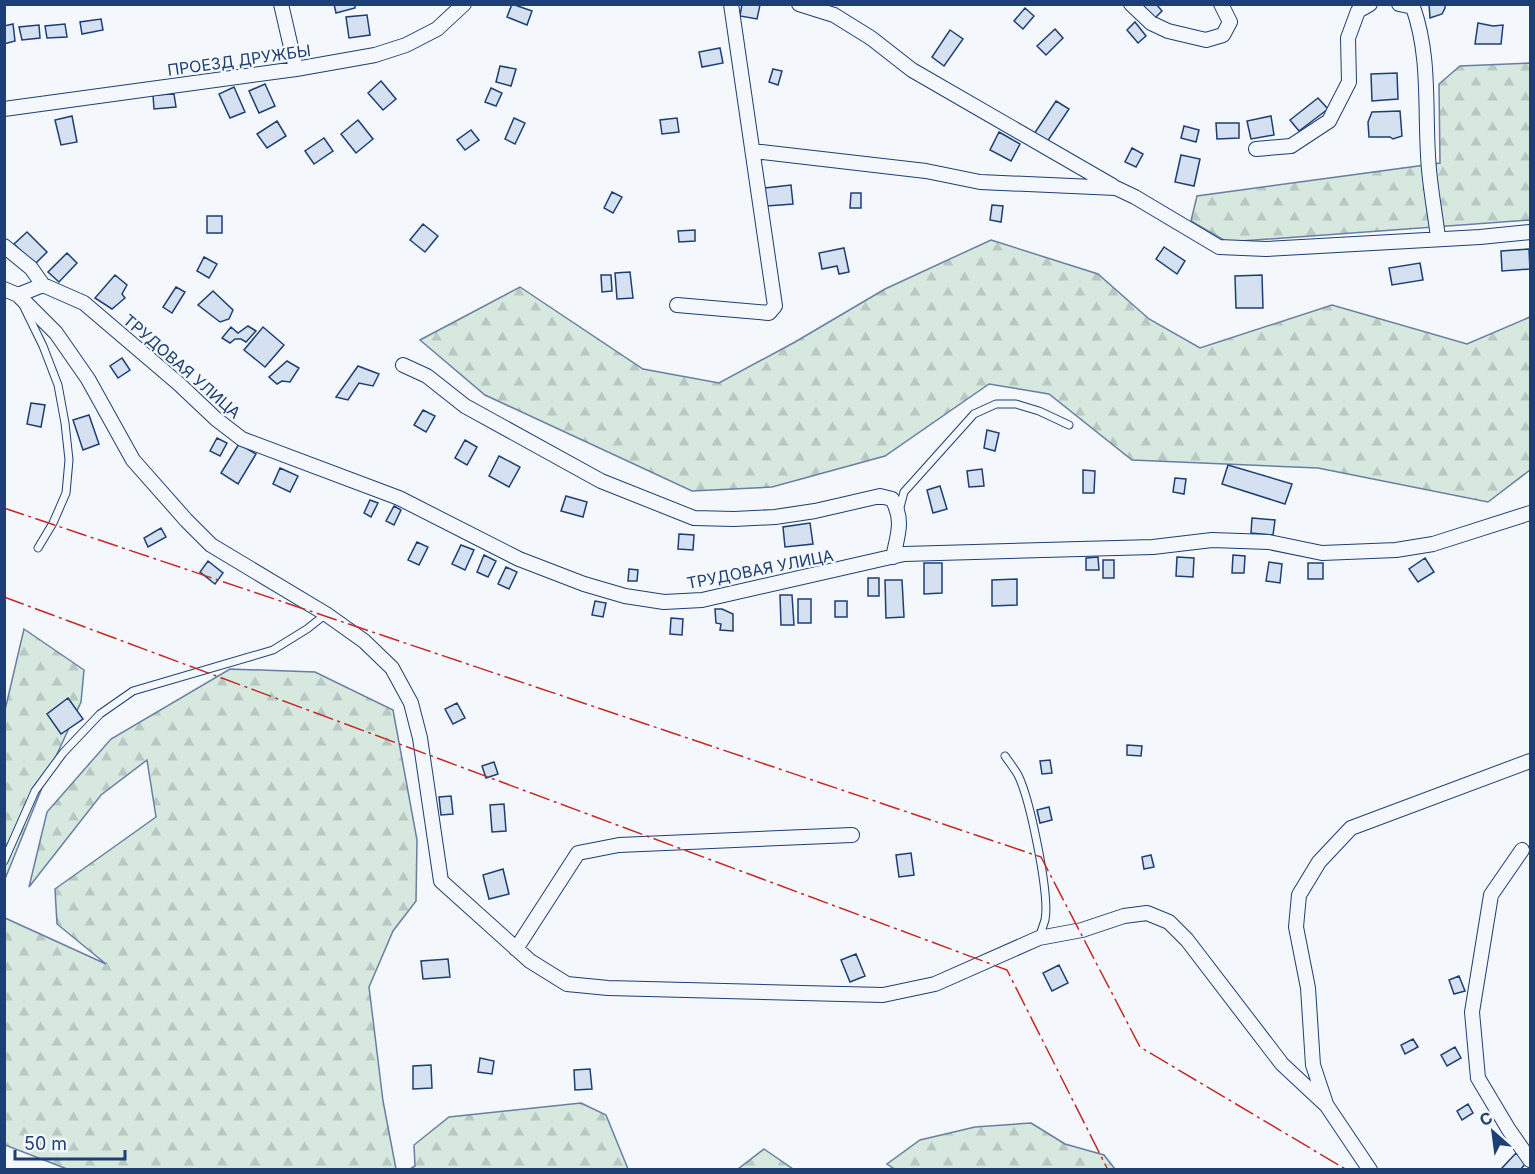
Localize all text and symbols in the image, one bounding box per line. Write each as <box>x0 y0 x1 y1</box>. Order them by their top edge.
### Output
street label: ПРОЕЗД ДРУЖБЫ <box>166 40 312 80</box>
street label: ТРУДОВАЯ УЛИЦА <box>119 310 245 422</box>
street label: ТРУДОВАЯ УЛИЦА <box>685 545 835 593</box>
north arrow <box>1463 1102 1523 1162</box>
text: С <box>1476 1107 1496 1130</box>
scale bar <box>15 1123 124 1161</box>
text: 50 m <box>24 1133 67 1154</box>

